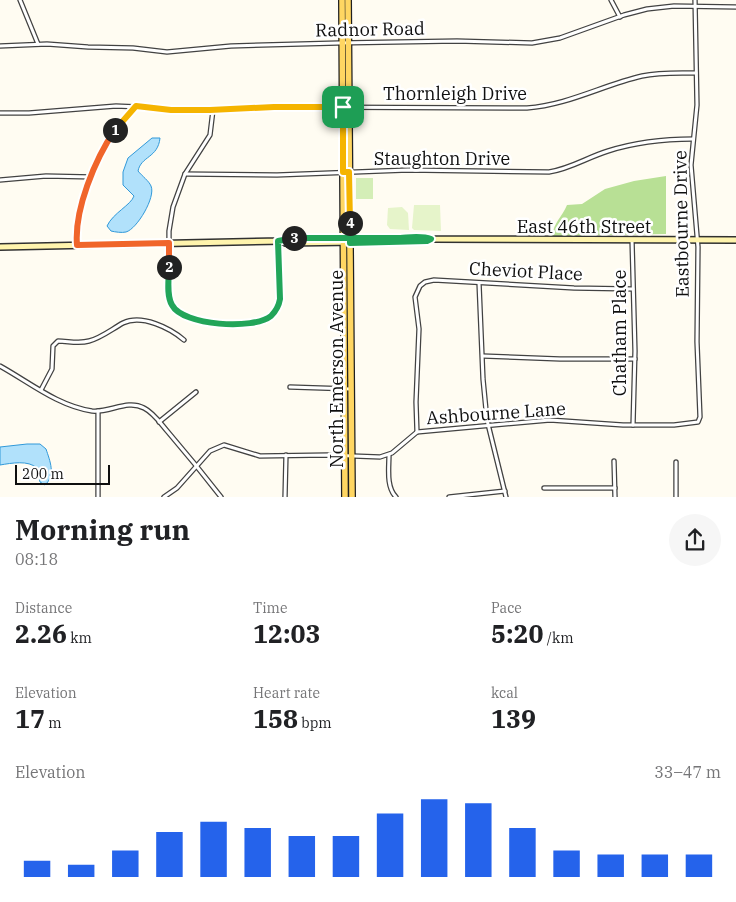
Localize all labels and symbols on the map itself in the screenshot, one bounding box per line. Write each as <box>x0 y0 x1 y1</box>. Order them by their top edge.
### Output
street label: Radnor Road <box>315 17 425 41</box>
street label: Thornleigh Drive <box>383 82 527 105</box>
pin <box>322 86 364 128</box>
pin: 1 <box>102 118 128 142</box>
street label: Staughton Drive <box>374 147 510 170</box>
street label: Eastbourne Drive <box>668 150 694 298</box>
pin: 4 <box>338 210 362 236</box>
street label: East 46th Street <box>517 215 651 238</box>
pin: 3 <box>282 226 306 250</box>
pin: 2 <box>156 254 182 280</box>
street label: Cheviot Place <box>469 257 583 285</box>
street label: North Emerson Avenue <box>325 270 348 468</box>
street label: Chatham Place <box>608 270 631 396</box>
street label: Ashbourne Lane <box>426 397 566 429</box>
scale bar <box>15 462 110 485</box>

